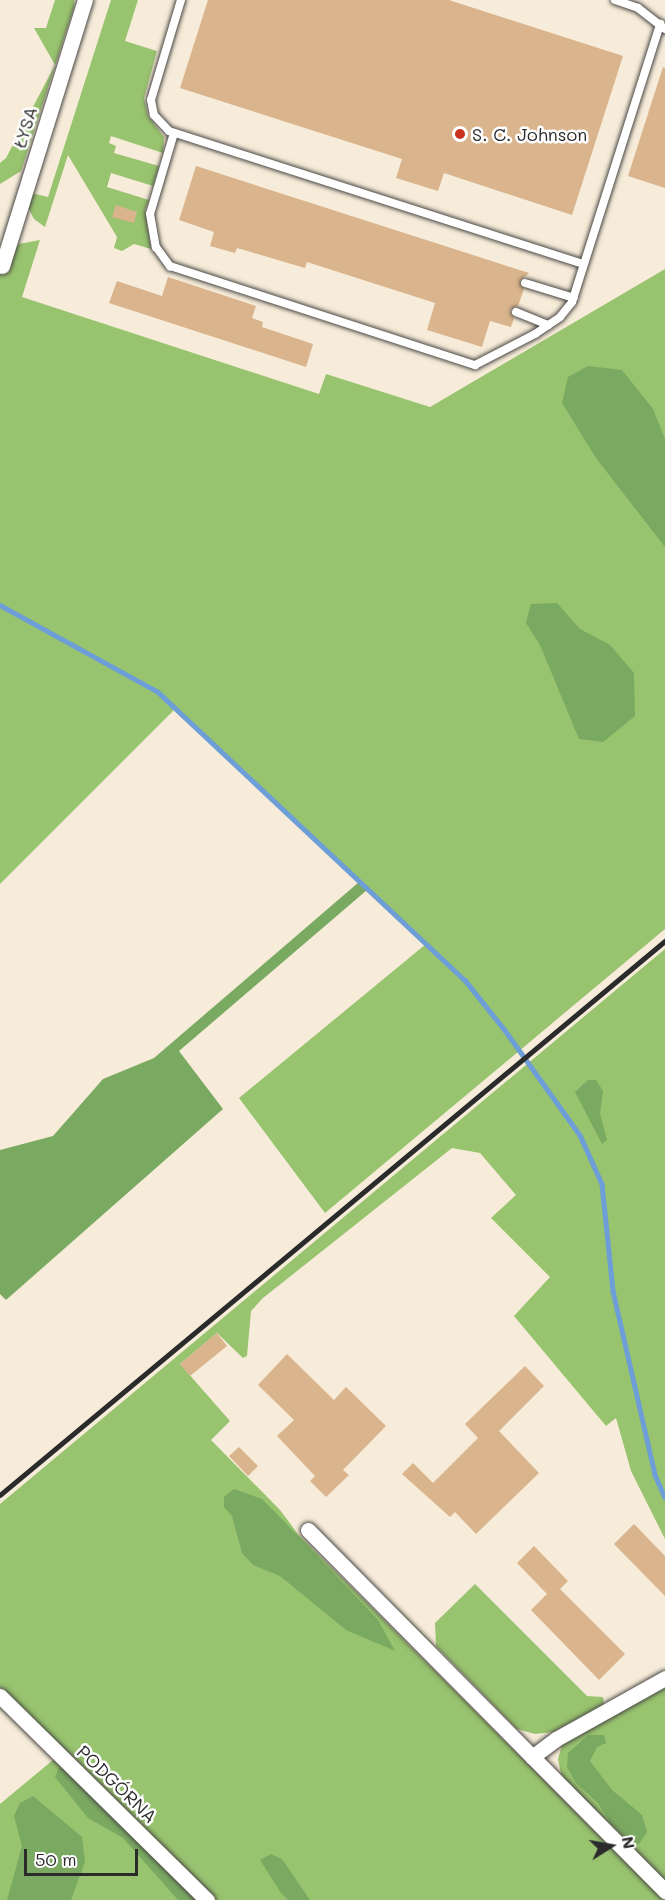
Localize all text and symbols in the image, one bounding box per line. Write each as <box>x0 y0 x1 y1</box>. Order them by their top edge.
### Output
street label: ŁYSA <box>9 104 41 150</box>
place label: S. C. Johnson <box>472 123 587 145</box>
marker: S. C. Johnson <box>453 127 467 141</box>
street label: PODGÓRNA <box>73 1741 161 1827</box>
north arrow <box>581 1816 641 1876</box>
text: N <box>618 1835 641 1850</box>
scale bar <box>27 1837 141 1875</box>
text: 50 m <box>35 1847 77 1871</box>

